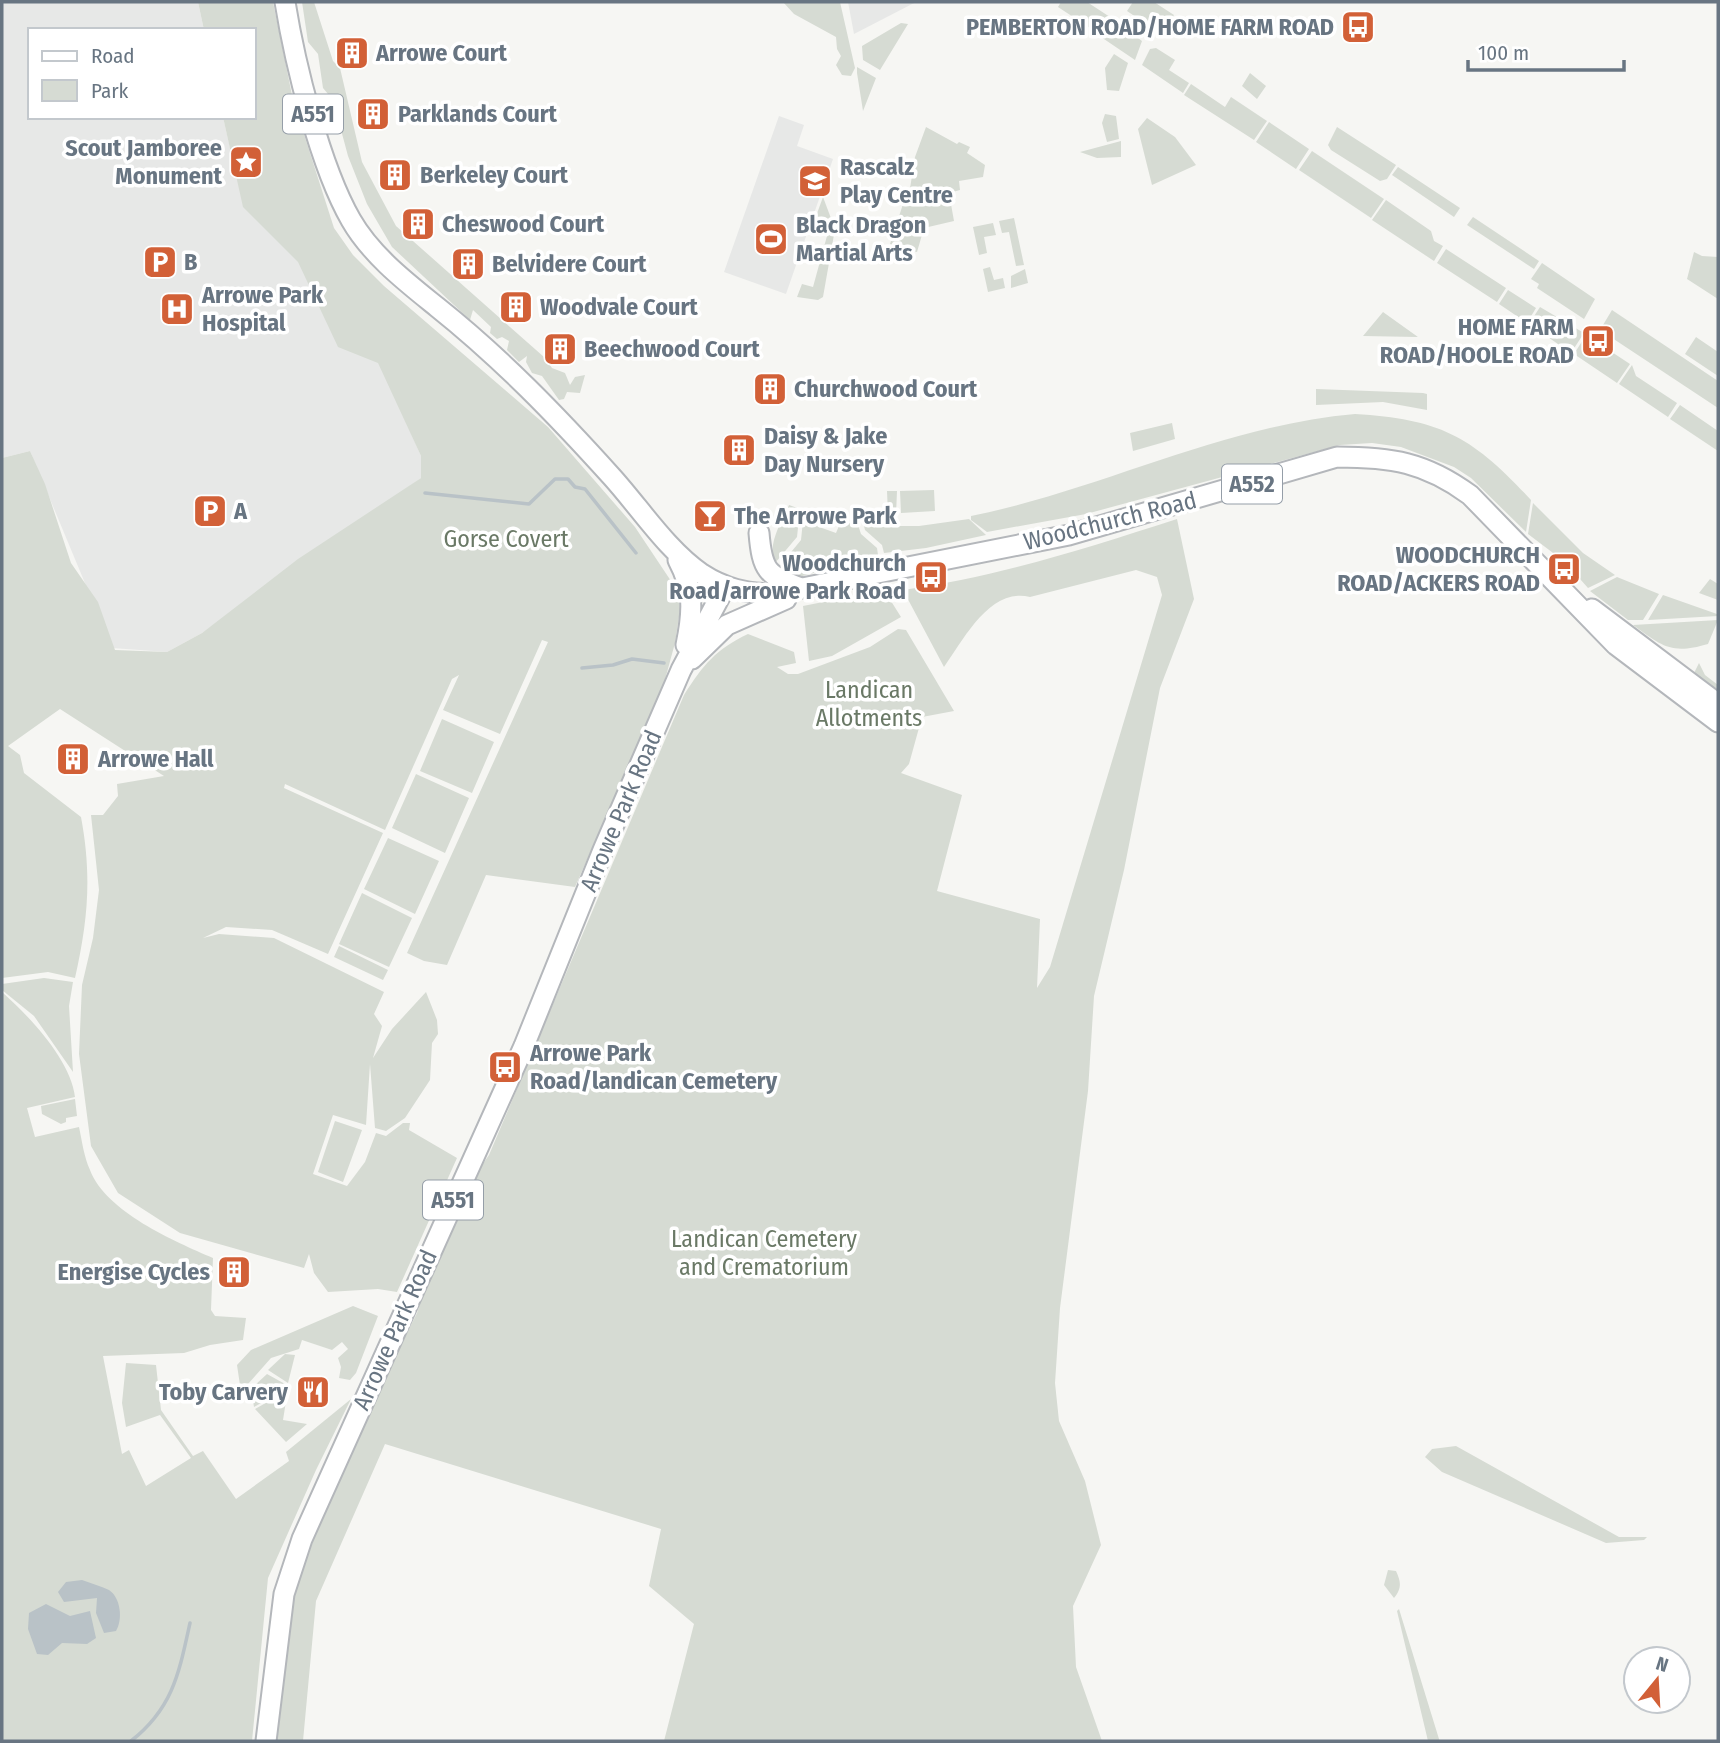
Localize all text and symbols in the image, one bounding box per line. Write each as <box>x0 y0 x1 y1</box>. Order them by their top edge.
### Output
bus stop icon: PEMBERTON ROAD/HOME FARM ROAD <box>1339 8 1377 46</box>
place label: PEMBERTON ROAD/HOME FARM ROAD <box>966 13 1334 41</box>
legend <box>28 28 256 119</box>
scale bar <box>1468 28 1624 72</box>
building icon: Arrowe Court <box>333 34 371 72</box>
place label: Arrowe Court <box>375 39 508 67</box>
text: 100 m <box>1478 40 1529 66</box>
text: Road <box>91 43 135 69</box>
text: Park <box>91 78 129 104</box>
road number: A551 <box>283 94 343 134</box>
building icon: Parklands Court <box>354 95 392 133</box>
place label: Parklands Court <box>398 100 558 128</box>
place label: Scout Jamboree Monument <box>65 134 223 190</box>
place icon: Scout Jamboree Monument <box>227 143 265 181</box>
place label: Rascalz Play Centre <box>840 153 953 209</box>
building icon: Berkeley Court <box>376 156 414 194</box>
place label: Berkeley Court <box>420 161 568 189</box>
school or university icon: Rascalz Play Centre <box>796 162 834 200</box>
building icon: Cheswood Court <box>399 205 437 243</box>
place label: Cheswood Court <box>442 210 605 238</box>
place label: Black Dragon Martial Arts <box>796 211 926 267</box>
sports icon: Black Dragon Martial Arts <box>752 220 790 258</box>
parking icon: B <box>141 243 179 281</box>
building icon: Belvidere Court <box>449 245 487 283</box>
place label: B <box>184 248 197 276</box>
place label: Belvidere Court <box>492 250 647 278</box>
place label: Arrowe Park Hospital <box>201 281 324 337</box>
building icon: Woodvale Court <box>497 288 535 326</box>
hospital icon: Arrowe Park Hospital <box>158 290 196 328</box>
place label: Woodvale Court <box>540 293 698 321</box>
place label: HOME FARM ROAD/HOOLE ROAD <box>1380 313 1574 369</box>
bus stop icon: HOME FARM ROAD/HOOLE ROAD <box>1579 322 1617 360</box>
building icon: Beechwood Court <box>541 330 579 368</box>
place label: Beechwood Court <box>584 335 760 363</box>
building icon: Churchwood Court <box>751 370 789 408</box>
place label: Churchwood Court <box>794 375 978 403</box>
place label: Daisy & Jake Day Nursery <box>764 422 887 478</box>
building icon: Daisy & Jake Day Nursery <box>720 431 758 469</box>
road number: A552 <box>1222 464 1282 504</box>
street label: Woodchurch Road <box>1021 486 1199 556</box>
parking icon: A <box>191 492 229 530</box>
place label: A <box>233 497 248 525</box>
bar icon: The Arrowe Park <box>691 497 729 535</box>
place label: The Arrowe Park <box>734 502 898 530</box>
park label: Gorse Covert <box>443 525 569 553</box>
place label: WOODCHURCH ROAD/ACKERS ROAD <box>1337 541 1540 597</box>
place label: Woodchurch Road/arrowe Park Road <box>669 549 906 605</box>
bus stop icon: WOODCHURCH ROAD/ACKERS ROAD <box>1545 550 1583 588</box>
bus stop icon: Woodchurch Road/arrowe Park Road <box>912 558 950 596</box>
park label: Landican Allotments <box>816 676 922 732</box>
street label: Arrowe Park Road <box>574 726 668 896</box>
building icon: Arrowe Hall <box>54 740 92 778</box>
place label: Arrowe Hall <box>97 745 214 773</box>
place label: Arrowe Park Road/landican Cemetery <box>529 1039 778 1095</box>
bus stop icon: Arrowe Park Road/landican Cemetery <box>486 1048 524 1086</box>
road number: A551 <box>423 1180 483 1219</box>
park label: Landican Cemetery and Crematorium <box>671 1225 857 1281</box>
street label: Arrowe Park Road <box>347 1245 443 1415</box>
building icon: Energise Cycles <box>215 1253 253 1291</box>
place label: Energise Cycles <box>58 1258 210 1286</box>
restaurant icon: Toby Carvery <box>294 1373 332 1411</box>
place label: Toby Carvery <box>159 1378 289 1406</box>
north arrow <box>1622 1645 1692 1715</box>
text: N <box>1653 1652 1671 1677</box>

